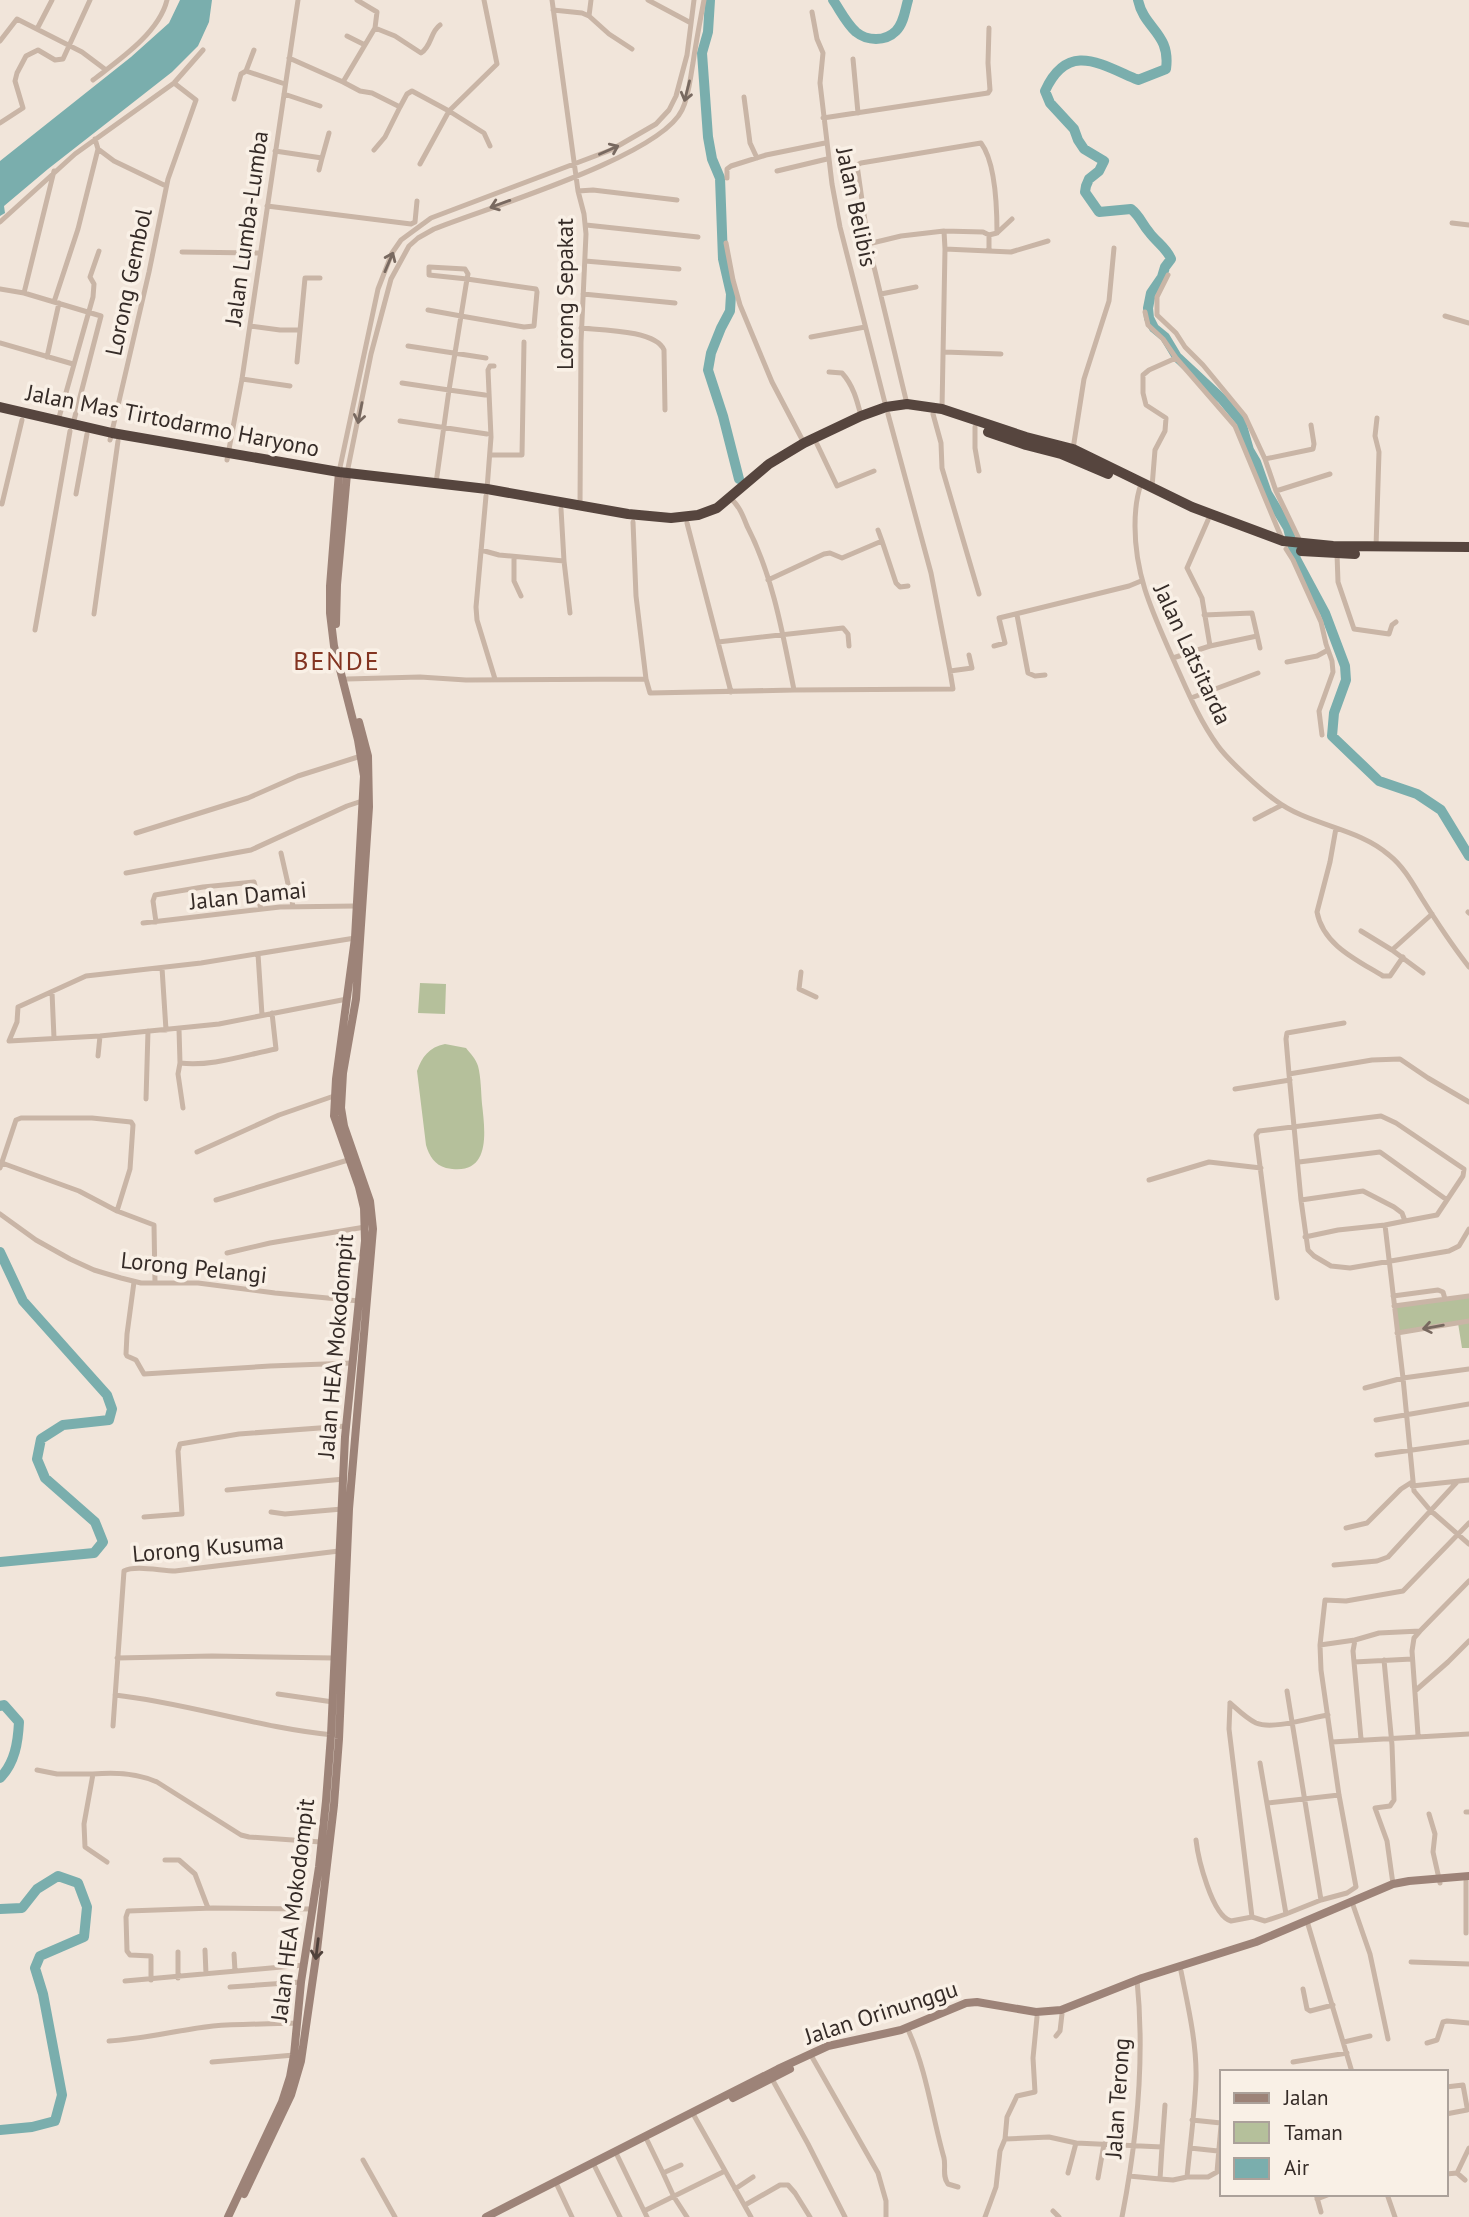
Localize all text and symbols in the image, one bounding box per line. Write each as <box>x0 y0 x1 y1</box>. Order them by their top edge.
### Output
one-way arrow <box>680 79 694 102</box>
street label: Jalan Lumba-Lumba <box>218 129 274 328</box>
one-way arrow <box>598 143 619 156</box>
street label: Jalan Belibis <box>830 144 884 269</box>
one-way arrow <box>490 199 512 211</box>
street label: Lorong Gembol <box>98 205 158 358</box>
street label: Lorong Sepakat <box>550 218 579 370</box>
one-way arrow <box>383 251 396 273</box>
street label: Jalan Mas Tirtodarmo Haryono <box>23 377 322 463</box>
one-way arrow <box>352 401 366 424</box>
street label: Jalan Latsitarda <box>1147 578 1238 729</box>
district label: BENDE <box>293 644 381 677</box>
street label: Jalan Damai <box>187 874 308 916</box>
street label: Jalan HEA Mokodompit <box>311 1233 359 1460</box>
street label: Lorong Pelangi <box>119 1245 269 1289</box>
one-way arrow <box>1422 1321 1445 1334</box>
street label: Lorong Kusuma <box>131 1526 285 1568</box>
street label: Jalan HEA Mokodompit <box>264 1796 320 2024</box>
one-way arrow <box>310 1937 323 1960</box>
street label: Jalan Orinunggu <box>800 1974 961 2051</box>
street label: Jalan Terong <box>1098 2037 1136 2160</box>
legend <box>1220 2070 1448 2196</box>
text: Jalan <box>1283 2084 1329 2111</box>
text: Taman <box>1284 2119 1343 2146</box>
text: Air <box>1284 2154 1309 2181</box>

